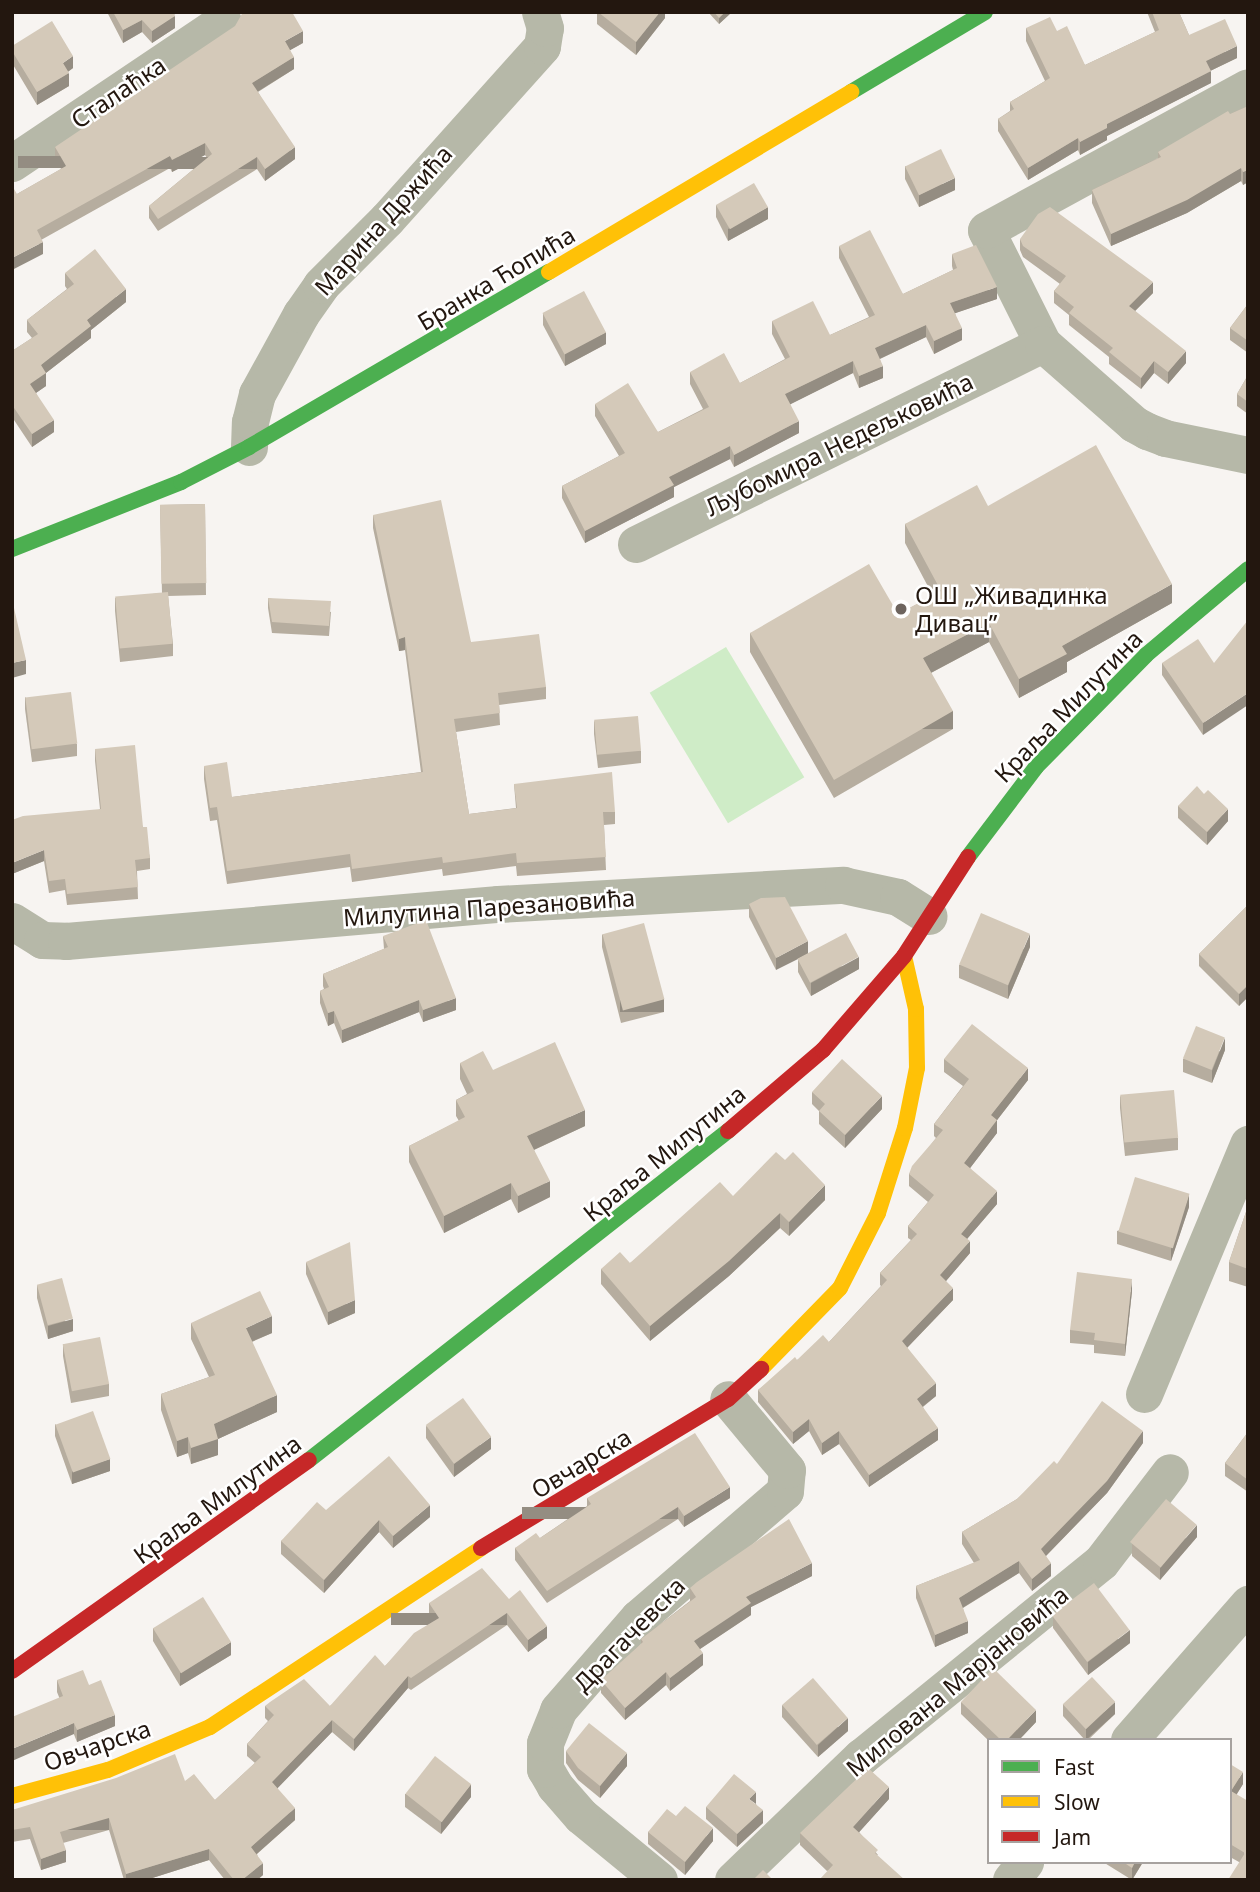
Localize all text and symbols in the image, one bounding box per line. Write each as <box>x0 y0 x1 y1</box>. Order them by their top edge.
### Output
street label: Сталаћка <box>65 50 171 134</box>
street label: Марина Држића <box>308 139 458 301</box>
street label: Бранка Ћопића <box>412 220 580 336</box>
street label: Љубомира Недељковића <box>700 367 978 521</box>
place label: ОШ „Живадинка Дивац” <box>915 581 1108 637</box>
marker: ОШ „Живадинка Дивац” <box>893 601 909 617</box>
street label: Краља Милутина <box>988 624 1148 788</box>
street label: Милутина Парезановића <box>342 882 636 932</box>
street label: Краља Милутина <box>577 1079 751 1227</box>
street label: Овчарска <box>526 1422 636 1504</box>
street label: Краља Милутина <box>128 1428 306 1570</box>
street label: Драгачевска <box>567 1571 691 1697</box>
street label: Милована Марјановића <box>840 1580 1074 1782</box>
street label: Овчарска <box>40 1713 154 1777</box>
legend <box>987 1738 1232 1864</box>
text: Fast <box>1054 1753 1094 1781</box>
text: Slow <box>1054 1788 1100 1816</box>
text: Jam <box>1054 1823 1091 1851</box>

